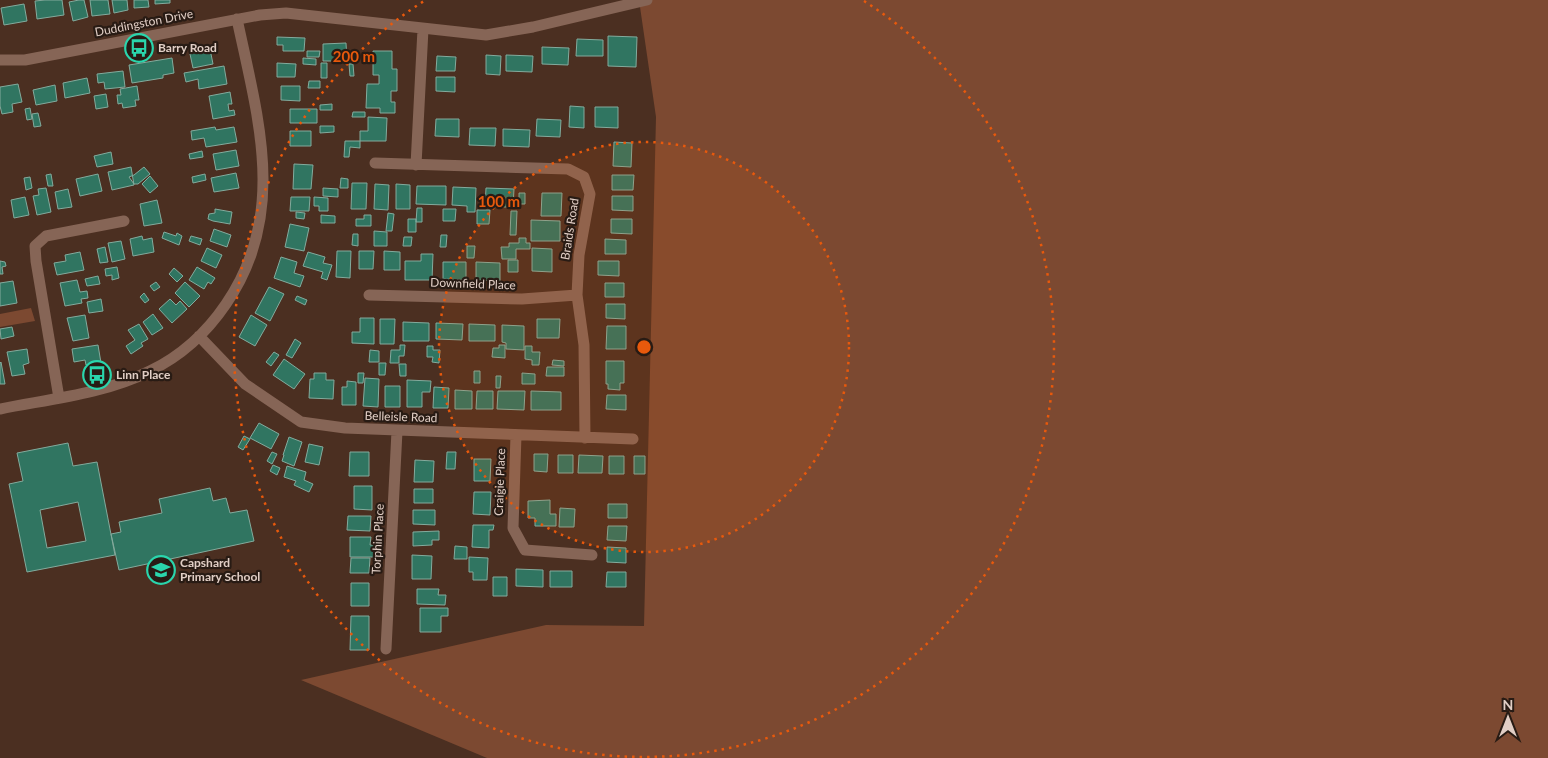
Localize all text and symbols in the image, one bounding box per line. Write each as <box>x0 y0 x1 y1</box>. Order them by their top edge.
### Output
street label: Duddingston Drive <box>94 6 194 39</box>
bus stop icon: Barry Road <box>124 33 154 63</box>
place label: Barry Road <box>158 40 217 55</box>
text: 200 m <box>333 47 375 65</box>
text: 100 m <box>478 192 520 210</box>
street label: Braids Road <box>557 197 582 261</box>
street label: Downfield Place <box>430 275 516 292</box>
centre of rings <box>635 338 653 356</box>
bus stop icon: Linn Place <box>82 360 112 390</box>
place label: Linn Place <box>116 367 171 382</box>
street label: Belleisle Road <box>364 408 438 425</box>
street label: Craigie Place <box>491 448 508 516</box>
street label: Torphin Place <box>368 503 387 575</box>
school or university icon: Capshard Primary School <box>146 555 176 585</box>
place label: Capshard Primary School <box>180 555 260 584</box>
north arrow <box>1483 693 1533 743</box>
text: N <box>1503 696 1513 713</box>

